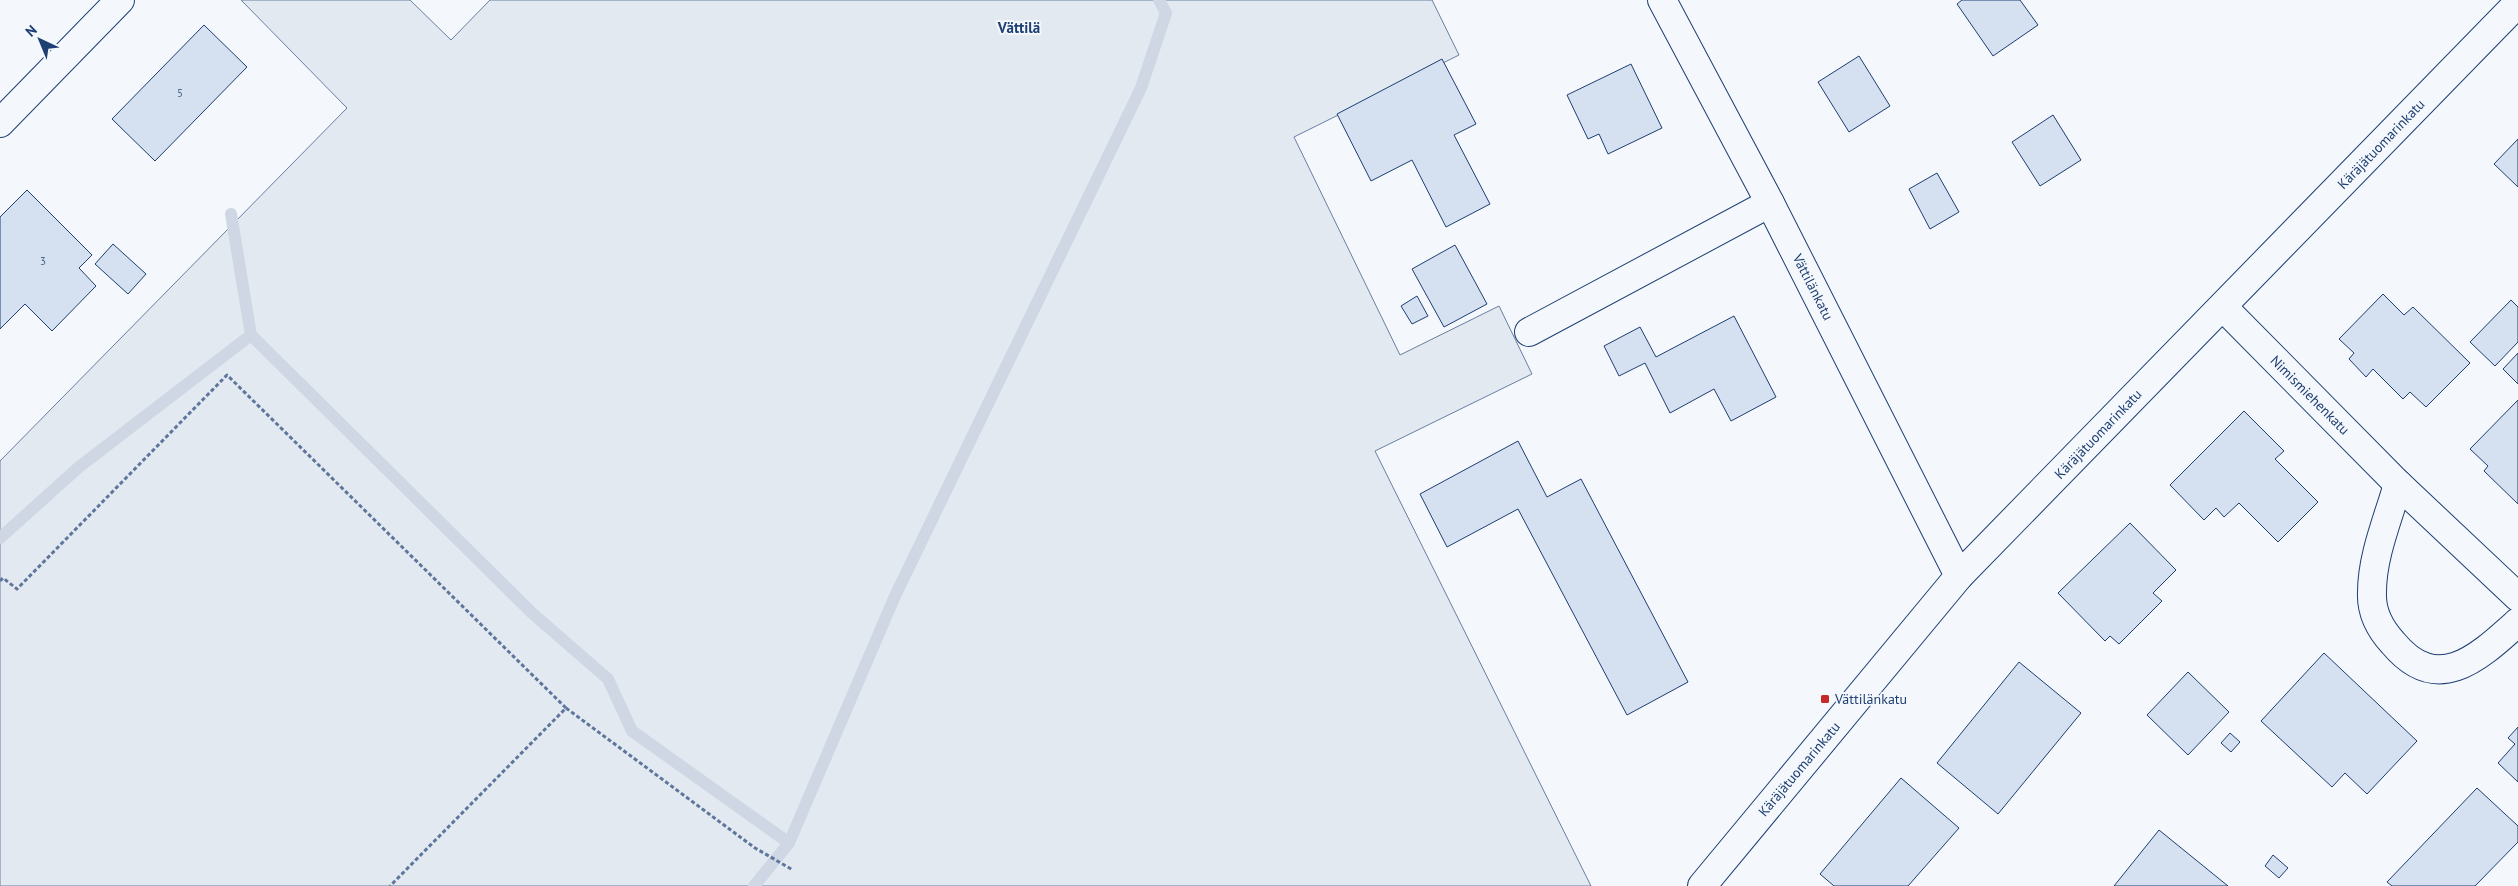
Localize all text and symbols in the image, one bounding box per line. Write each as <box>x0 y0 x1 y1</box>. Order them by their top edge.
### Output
north arrow <box>15 15 65 65</box>
district label: Vättilä <box>997 18 1040 37</box>
text: N <box>21 21 41 40</box>
house number: 5 <box>177 86 183 100</box>
street label: Käräjätuomarinkatu <box>2334 95 2428 193</box>
street label: Vättilänkatu <box>1788 250 1837 323</box>
house number: 3 <box>40 254 46 268</box>
street label: Nimismiehenkatu <box>2267 352 2353 438</box>
street label: Käräjätuomarinkatu <box>2051 385 2145 483</box>
place label: Vättilänkatu <box>1834 690 1907 708</box>
marker: Vättilänkatu <box>1819 693 1831 705</box>
street label: Käräjätuomarinkatu <box>1754 718 1844 820</box>

